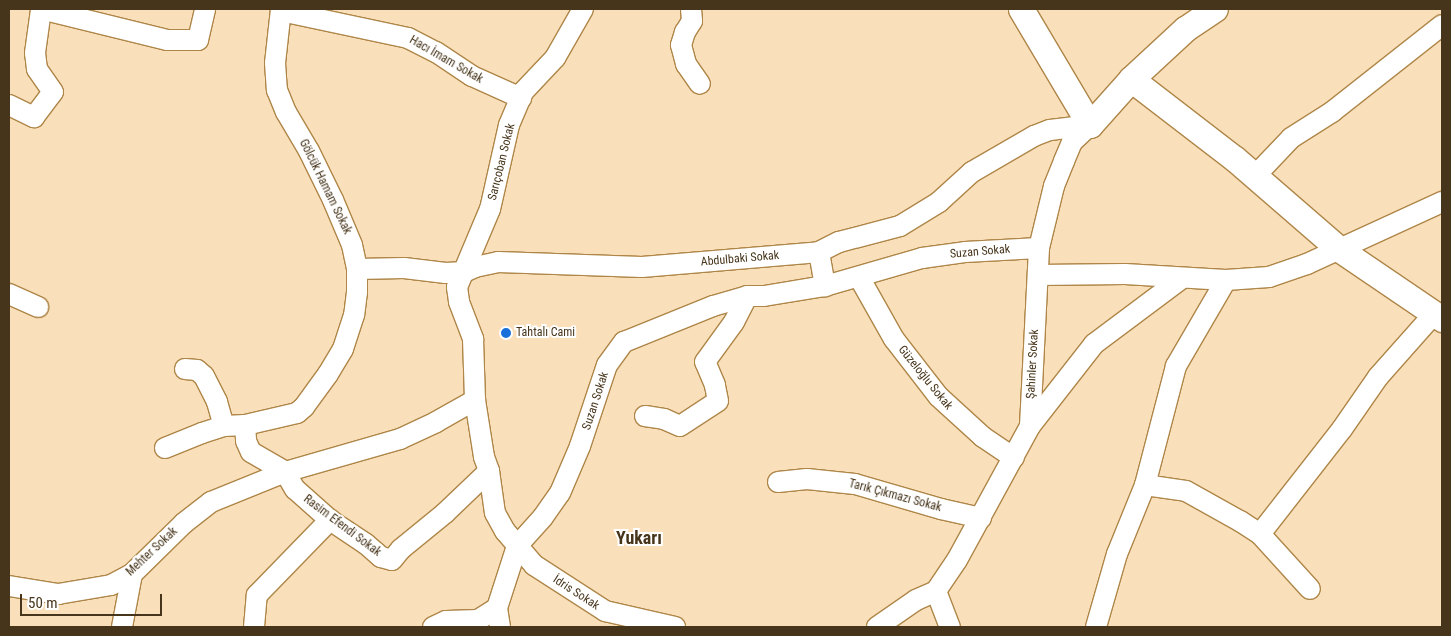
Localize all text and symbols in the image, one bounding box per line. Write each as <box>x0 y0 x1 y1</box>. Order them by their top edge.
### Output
street label: Hacı İmam Sokak <box>407 33 485 87</box>
street label: Sarıçoban Sokak <box>485 122 519 202</box>
street label: Gölcük Hamam Sokak <box>296 137 354 237</box>
street label: Suzan Sokak <box>949 242 1011 262</box>
street label: Abdulbaki Sokak <box>700 248 780 270</box>
place label: Tahtalı Cami <box>516 326 575 340</box>
marker: Tahtalı Cami <box>500 327 512 339</box>
street label: Şahinler Sokak <box>1024 329 1042 399</box>
street label: Güzeloğlu Sokak <box>895 343 955 413</box>
street label: Suzan Sokak <box>580 370 612 432</box>
street label: Tarık Çıkmazı Sokak <box>847 477 943 515</box>
street label: Rasim Efendi Sokak <box>300 492 384 560</box>
street label: Mehter Sokak <box>123 525 181 579</box>
district label: Yukarı <box>616 527 662 549</box>
street label: İdris Sokak <box>550 573 602 613</box>
scale bar <box>22 584 165 616</box>
text: 50 m <box>28 594 58 612</box>

